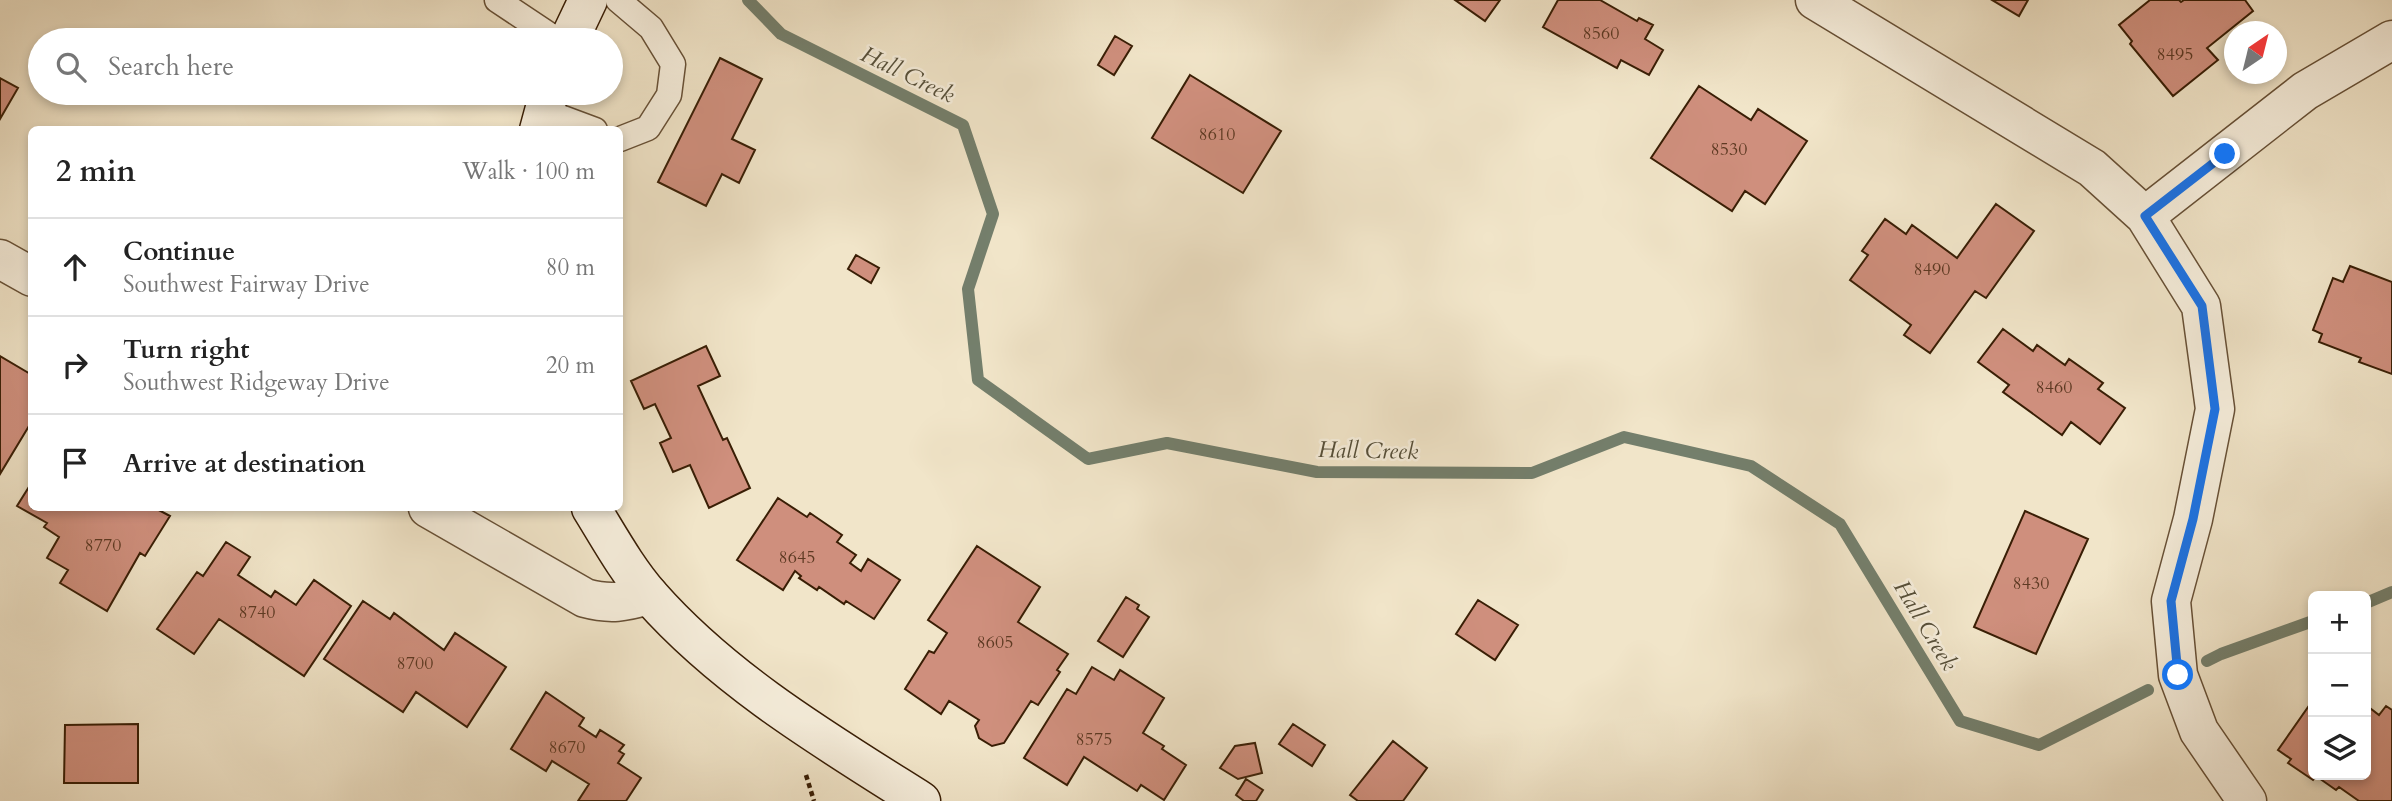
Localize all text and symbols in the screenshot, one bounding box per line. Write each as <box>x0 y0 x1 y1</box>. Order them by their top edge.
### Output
house number: 8560 <box>1583 21 1619 46</box>
north arrow <box>2224 21 2287 84</box>
search box <box>28 28 623 105</box>
water label: Hall Creek <box>856 38 960 111</box>
house number: 8495 <box>2157 42 2193 67</box>
icon: search <box>52 48 90 86</box>
text: Search here <box>108 49 234 84</box>
house number: 8610 <box>1199 122 1235 147</box>
house number: 8530 <box>1711 137 1747 162</box>
route end <box>2209 138 2240 169</box>
text: 2 min <box>56 151 136 192</box>
text: Walk · 100 m <box>462 156 595 187</box>
text: Continue <box>123 234 235 269</box>
icon: ahead <box>56 248 94 286</box>
text: 80 m <box>546 252 595 283</box>
house number: 8490 <box>1914 257 1950 282</box>
text: Southwest Fairway Drive <box>123 269 370 300</box>
text: Turn right <box>123 332 250 367</box>
icon: right <box>56 346 94 384</box>
text: 20 m <box>546 350 595 381</box>
text: Southwest Ridgeway Drive <box>123 367 390 398</box>
house number: 8460 <box>2036 375 2072 400</box>
water label: Hall Creek <box>1317 434 1419 467</box>
icon: arrive <box>56 444 94 482</box>
text: Arrive at destination <box>123 446 366 481</box>
house number: 8770 <box>85 533 121 558</box>
house number: 8645 <box>779 545 815 570</box>
house number: 8430 <box>2013 571 2049 596</box>
water label: Hall Creek <box>1886 574 1965 677</box>
map controls <box>2308 591 2371 780</box>
button: + <box>2308 591 2371 654</box>
house number: 8740 <box>239 600 275 625</box>
house number: 8605 <box>977 630 1013 655</box>
house number: 8700 <box>397 651 433 676</box>
button: − <box>2308 654 2371 717</box>
route start <box>2162 659 2193 690</box>
button: layers <box>2308 717 2371 780</box>
house number: 8575 <box>1076 727 1112 752</box>
house number: 8670 <box>549 735 585 760</box>

